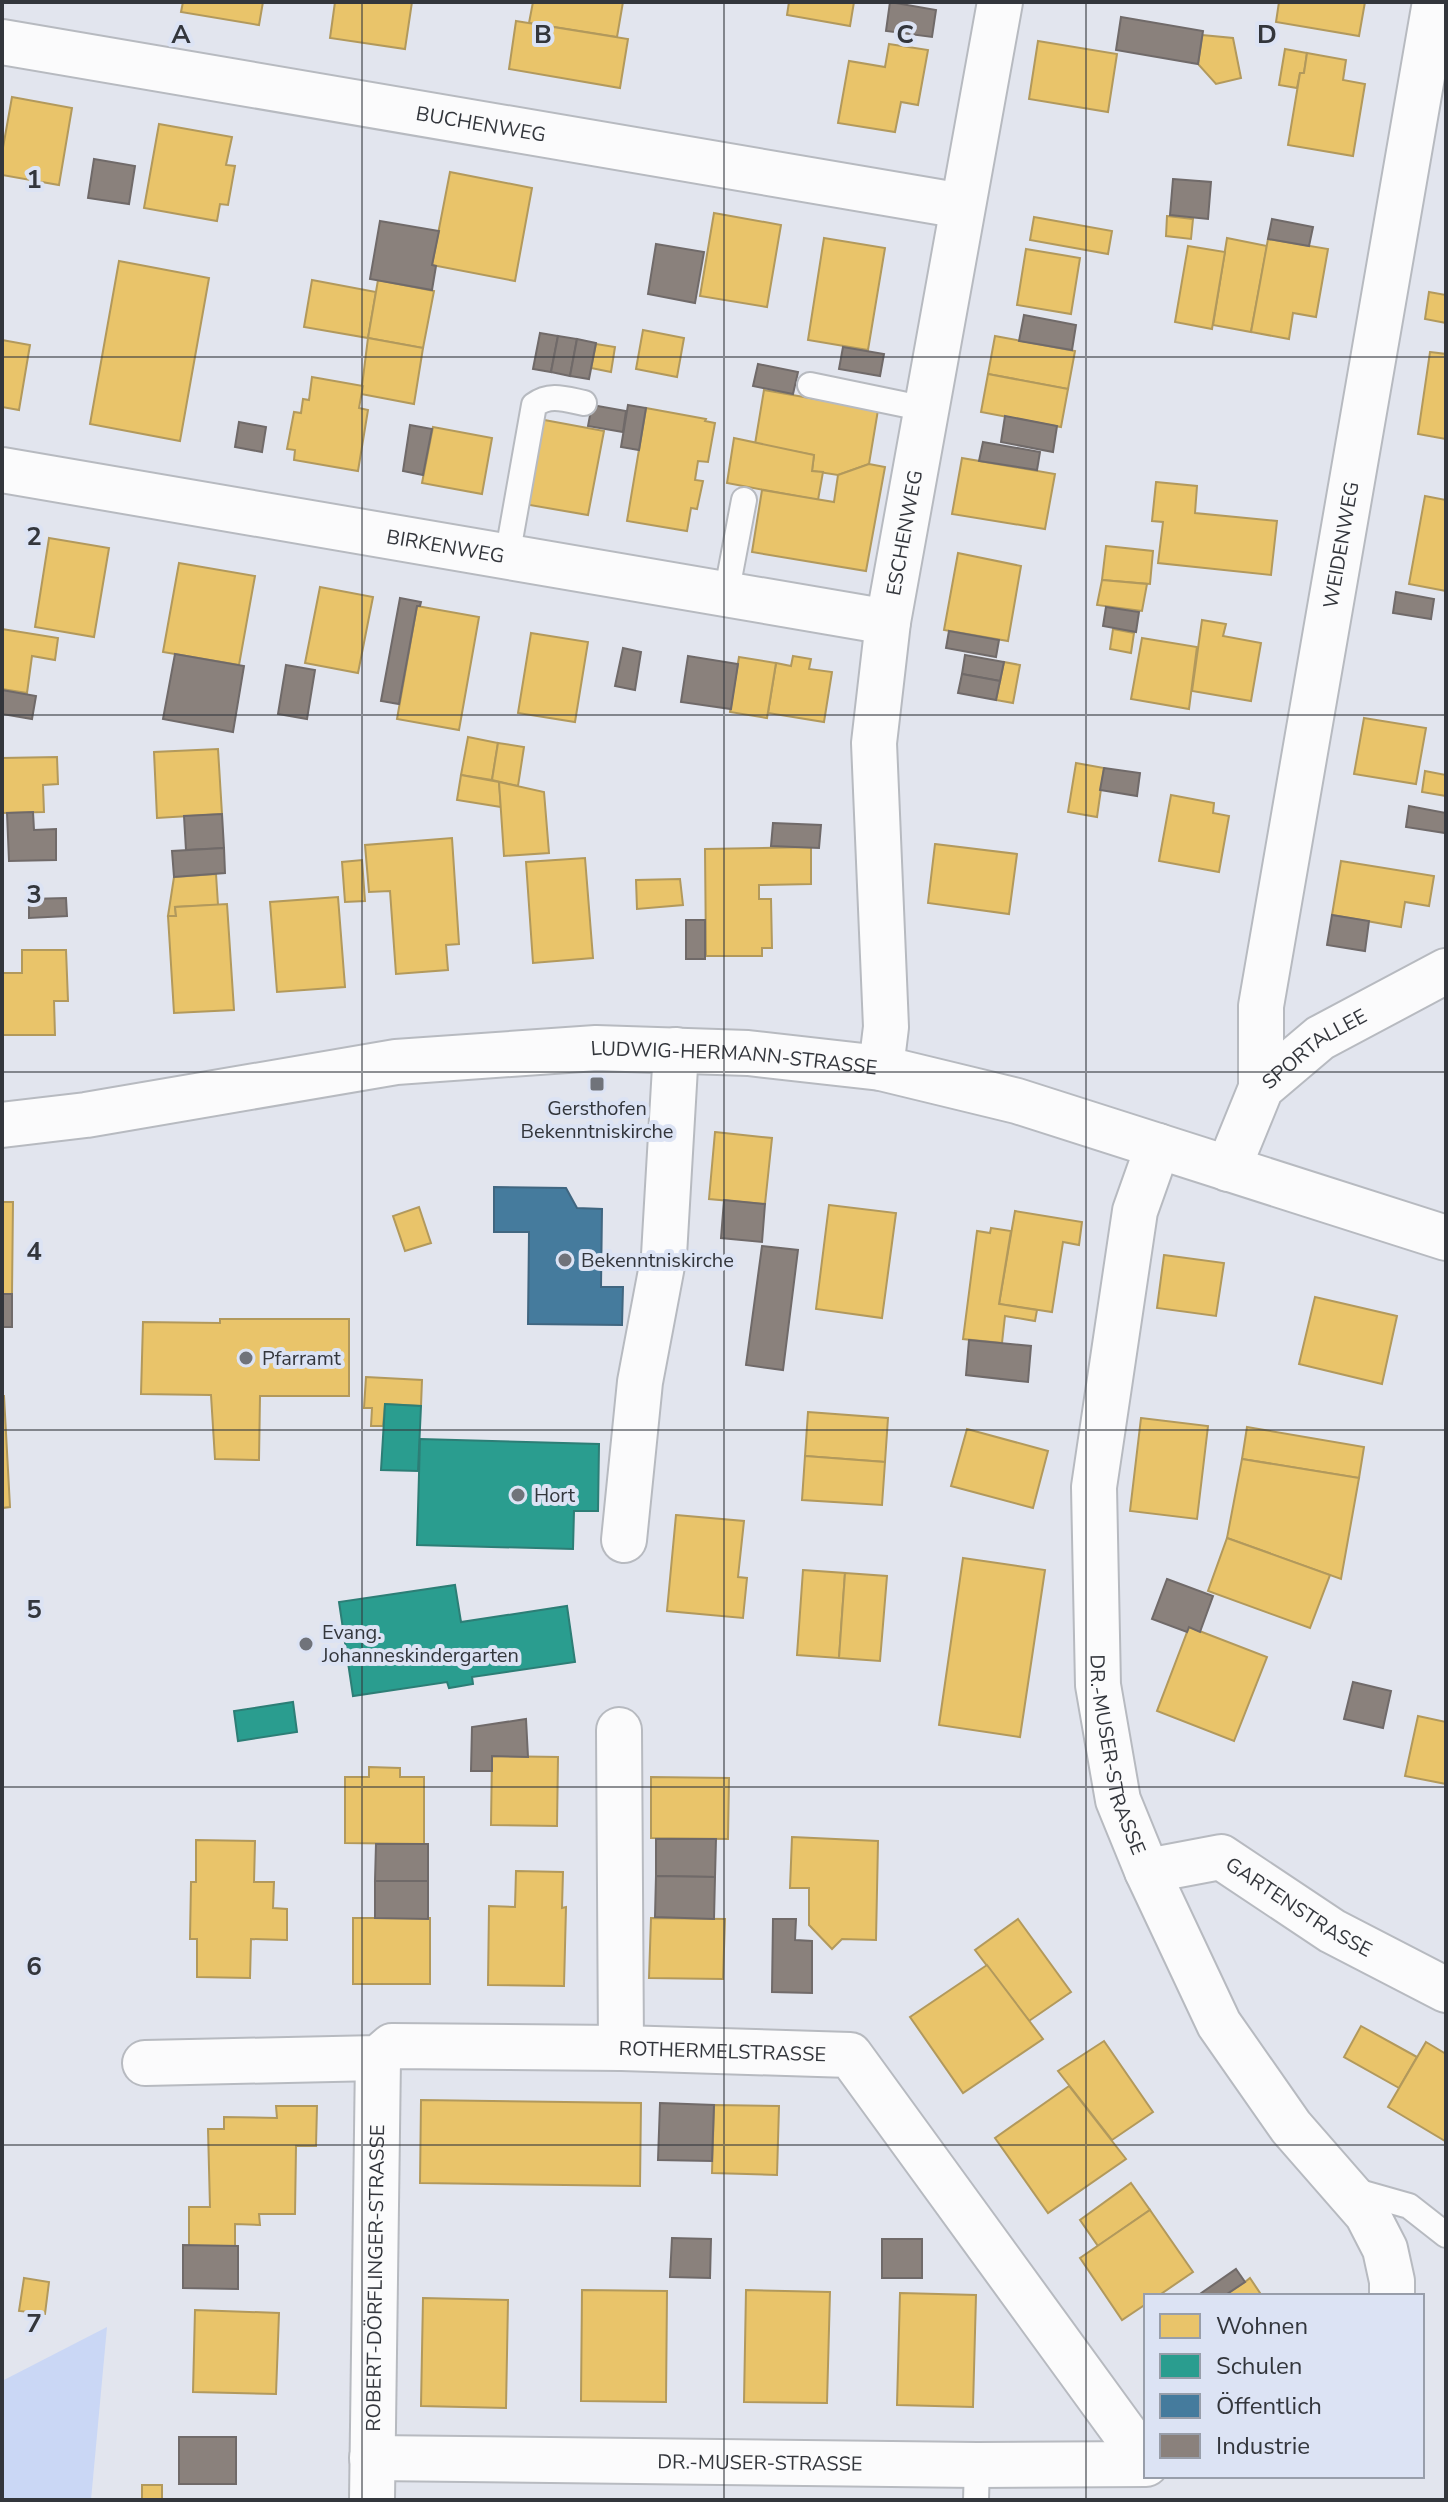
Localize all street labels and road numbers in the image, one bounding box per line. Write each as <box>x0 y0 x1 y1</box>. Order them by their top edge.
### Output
street label: BUCHENWEG <box>414 99 548 148</box>
street label: ESCHENWEG <box>880 468 929 598</box>
street label: WEIDENWEG <box>1317 479 1365 610</box>
street label: BIRKENWEG <box>384 523 507 569</box>
street label: SPORTALLEE <box>1256 1002 1371 1095</box>
street label: LUDWIG-HERMANN-STRASSE <box>590 1034 879 1081</box>
street label: DR.-MUSER-STRASSE <box>1084 1654 1152 1859</box>
street label: GARTENSTRASSE <box>1220 1850 1377 1963</box>
street label: ROTHERMELSTRASSE <box>618 2034 826 2068</box>
street label: ROBERT-DÖRFLINGER-STRASSE <box>359 2124 391 2432</box>
street label: DR.-MUSER-STRASSE <box>657 2448 863 2477</box>

